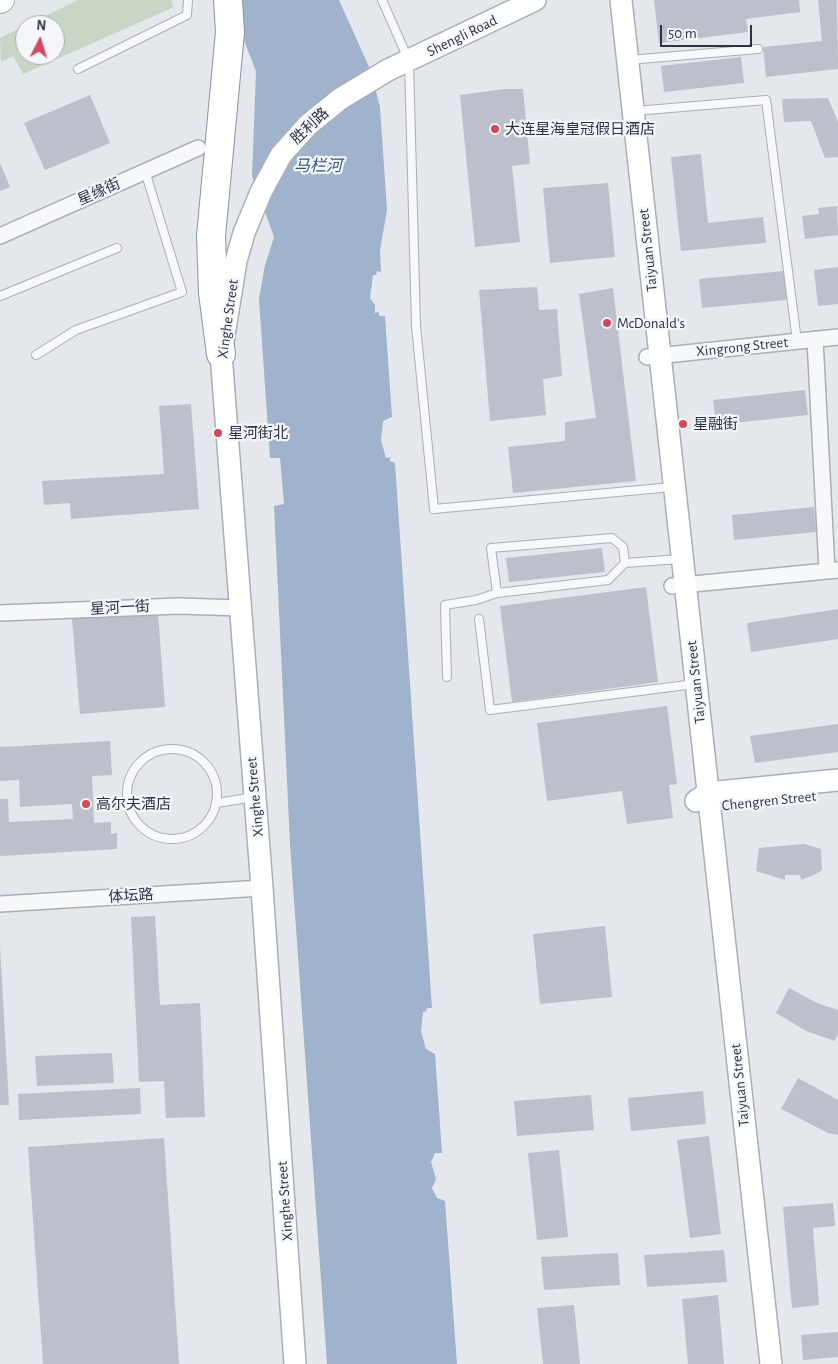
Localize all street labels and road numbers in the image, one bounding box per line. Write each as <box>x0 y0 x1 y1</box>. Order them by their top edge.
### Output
street label: Shengli Road <box>424 11 500 61</box>
street label: 胜利路 <box>287 104 333 148</box>
street label: 星缘街 <box>75 175 123 209</box>
street label: Taiyuan Street <box>635 208 661 292</box>
street label: Xinghe Street <box>214 278 242 360</box>
street label: Xingrong Street <box>695 333 789 361</box>
street label: 星河一街 <box>90 597 150 619</box>
street label: Taiyuan Street <box>683 640 709 724</box>
street label: Xinghe Street <box>243 756 267 838</box>
street label: Chengren Street <box>721 787 817 815</box>
street label: 体坛路 <box>108 885 154 907</box>
street label: Taiyuan Street <box>727 1043 753 1127</box>
street label: Xinghe Street <box>273 1160 297 1242</box>

